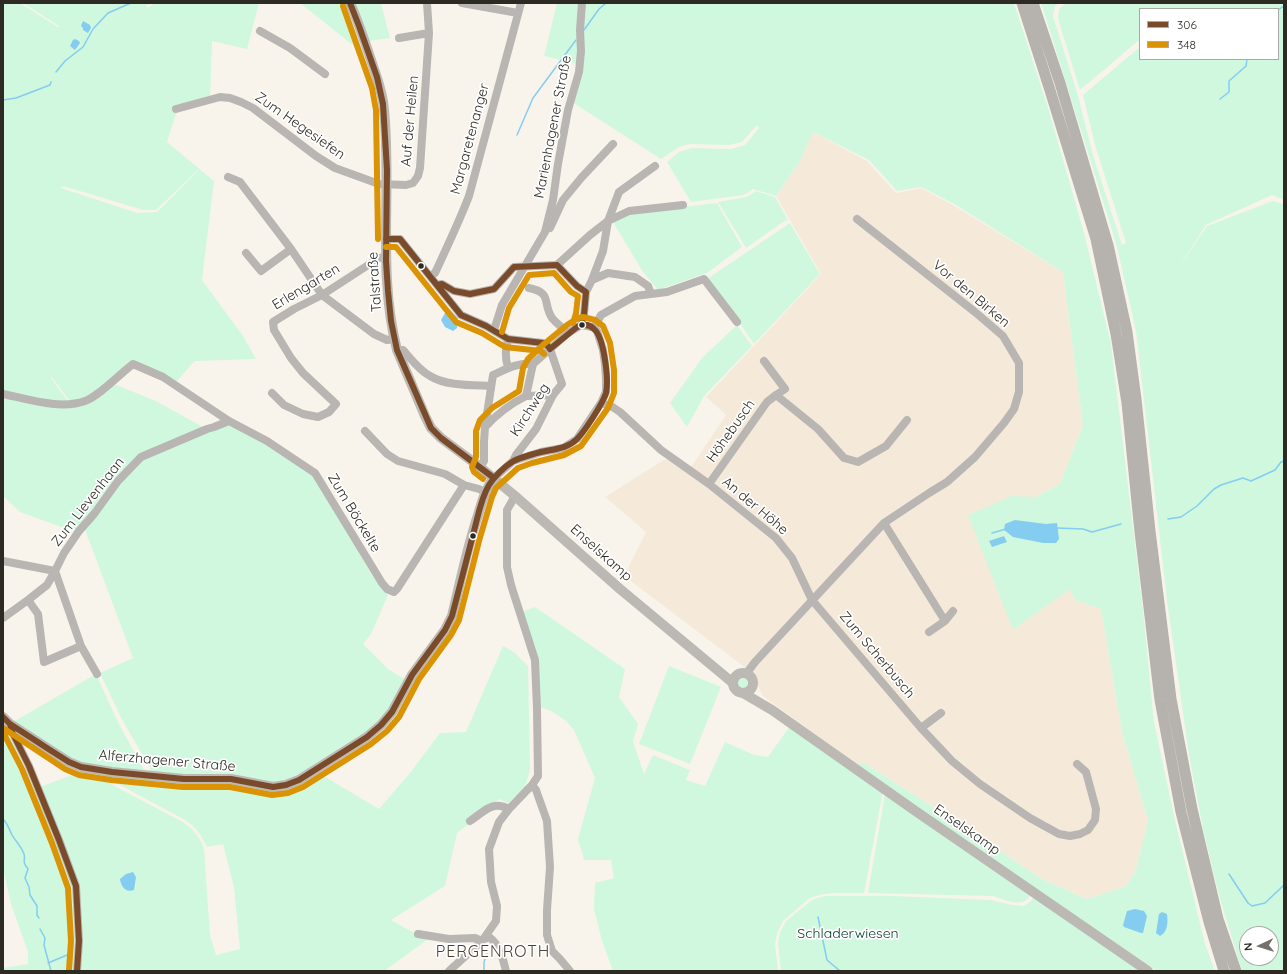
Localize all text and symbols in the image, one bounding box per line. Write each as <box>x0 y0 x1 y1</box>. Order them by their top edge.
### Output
legend <box>1139 8 1279 60</box>
text: 306 <box>1177 17 1197 32</box>
text: 348 <box>1177 37 1196 52</box>
street label: Marienhagener Straße <box>531 54 575 200</box>
street label: Auf der Heilen <box>398 75 422 167</box>
street label: Margaretenanger <box>447 82 493 196</box>
street label: Zum Hegesiefen <box>252 89 348 163</box>
street label: Talstraße <box>365 251 385 313</box>
street label: Vor den Birken <box>929 257 1013 331</box>
street label: Erlengarten <box>269 260 343 314</box>
unlabelled marker <box>416 261 426 271</box>
unlabelled marker <box>577 320 587 330</box>
street label: Kirchweg <box>507 380 553 440</box>
street label: Höhebusch <box>703 396 759 466</box>
street label: Zum Lievenhaan <box>48 454 128 550</box>
street label: Zum Böckelte <box>324 470 384 556</box>
street label: An der Höhe <box>719 474 791 538</box>
street label: Enselskamp <box>567 521 635 585</box>
unlabelled marker <box>468 531 478 541</box>
street label: Zum Scherbusch <box>836 608 918 702</box>
street label: Alferzhagener Straße <box>98 747 236 775</box>
street label: Enselskamp <box>930 801 1004 859</box>
park label: Schladerwiesen <box>797 926 899 942</box>
north arrow <box>1239 926 1279 966</box>
district label: PERGENROTH <box>436 942 550 962</box>
text: N <box>1241 942 1255 951</box>

